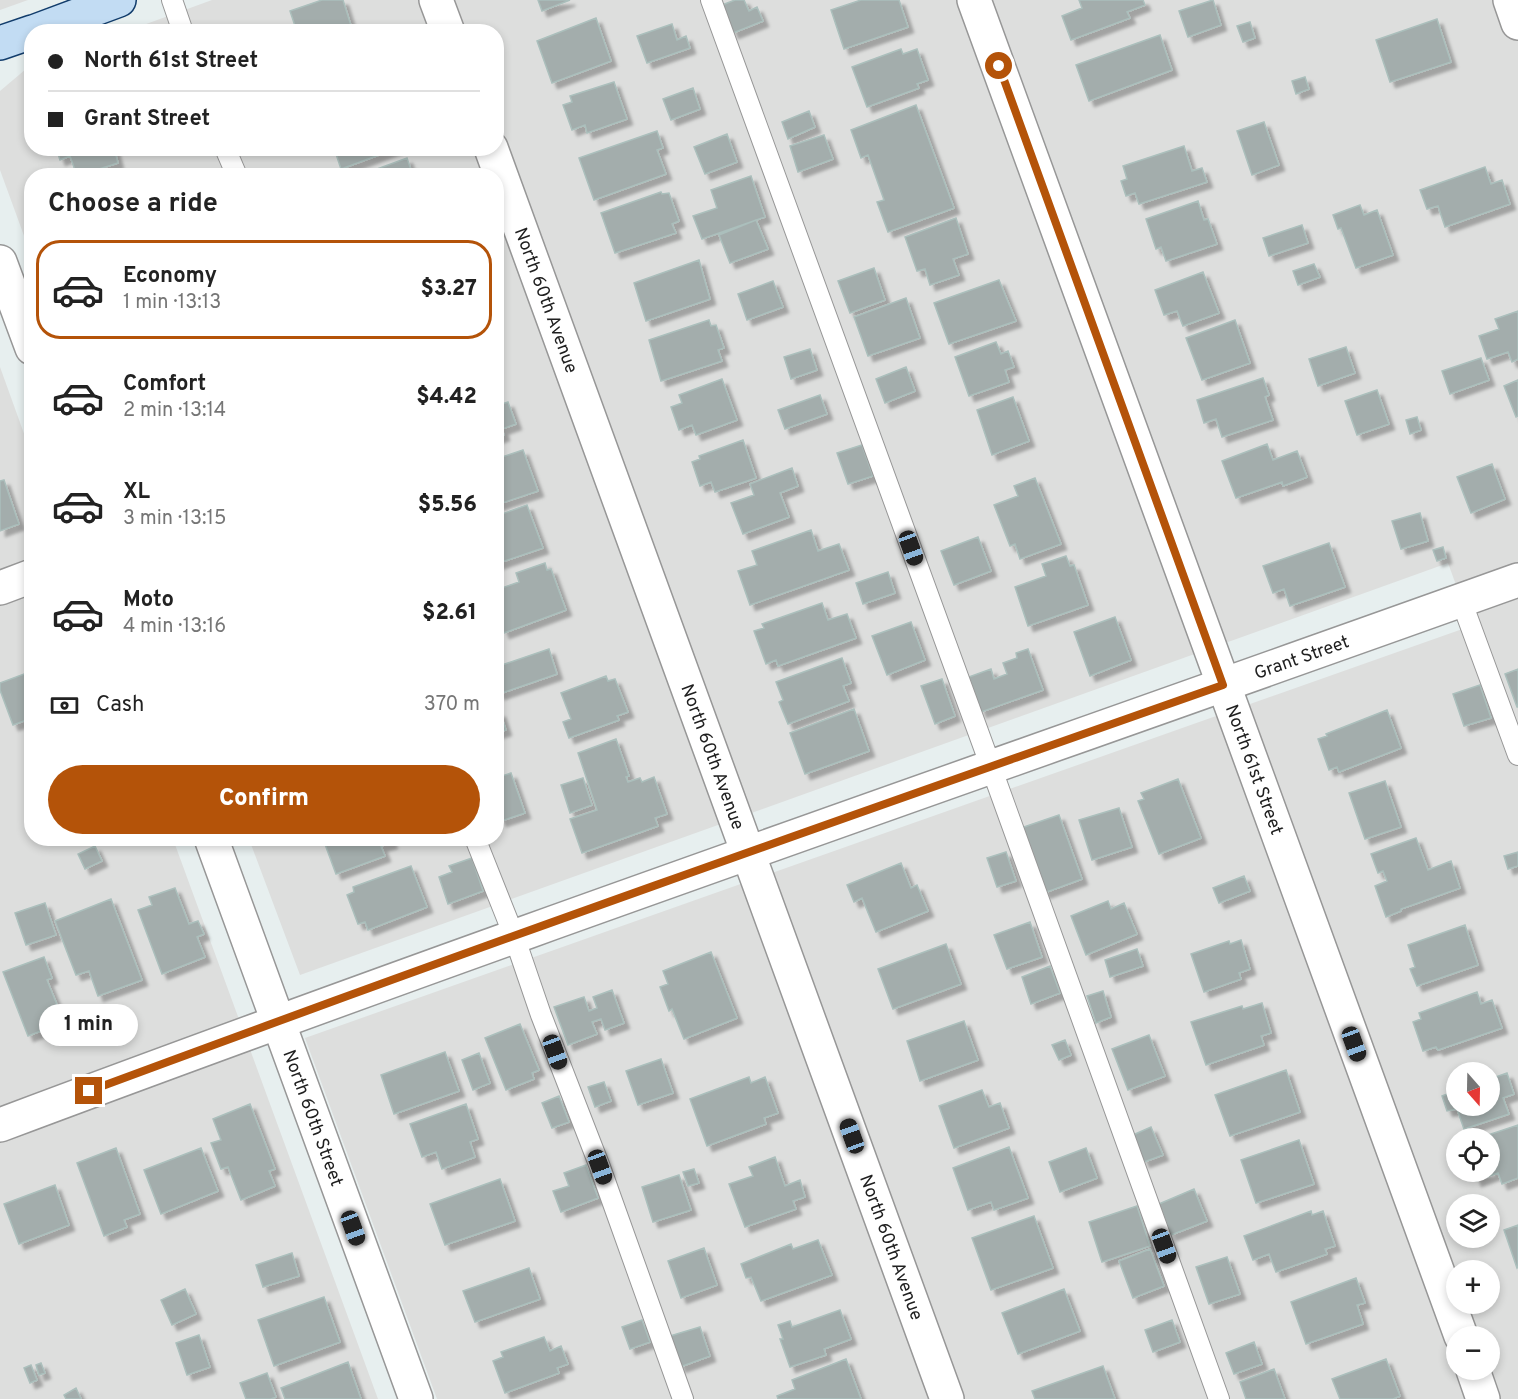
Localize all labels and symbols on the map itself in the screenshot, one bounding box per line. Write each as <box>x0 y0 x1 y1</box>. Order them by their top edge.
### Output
route start <box>985 52 1012 79</box>
street label: North 60th Avenue <box>508 225 582 377</box>
car <box>896 528 926 568</box>
street label: Grant Street <box>1251 631 1353 686</box>
street label: North 60th Avenue <box>674 681 749 833</box>
street label: North 61st Street <box>1219 702 1287 838</box>
callout: 1 min <box>40 1004 138 1046</box>
car <box>1339 1024 1369 1064</box>
car <box>540 1032 570 1072</box>
street label: North 60th Street <box>276 1047 347 1190</box>
north arrow <box>1446 1062 1500 1116</box>
route end <box>75 1077 102 1104</box>
car <box>837 1116 867 1156</box>
car <box>585 1147 615 1187</box>
street label: North 60th Avenue <box>853 1172 927 1324</box>
car <box>338 1208 368 1248</box>
car <box>1149 1226 1179 1266</box>

